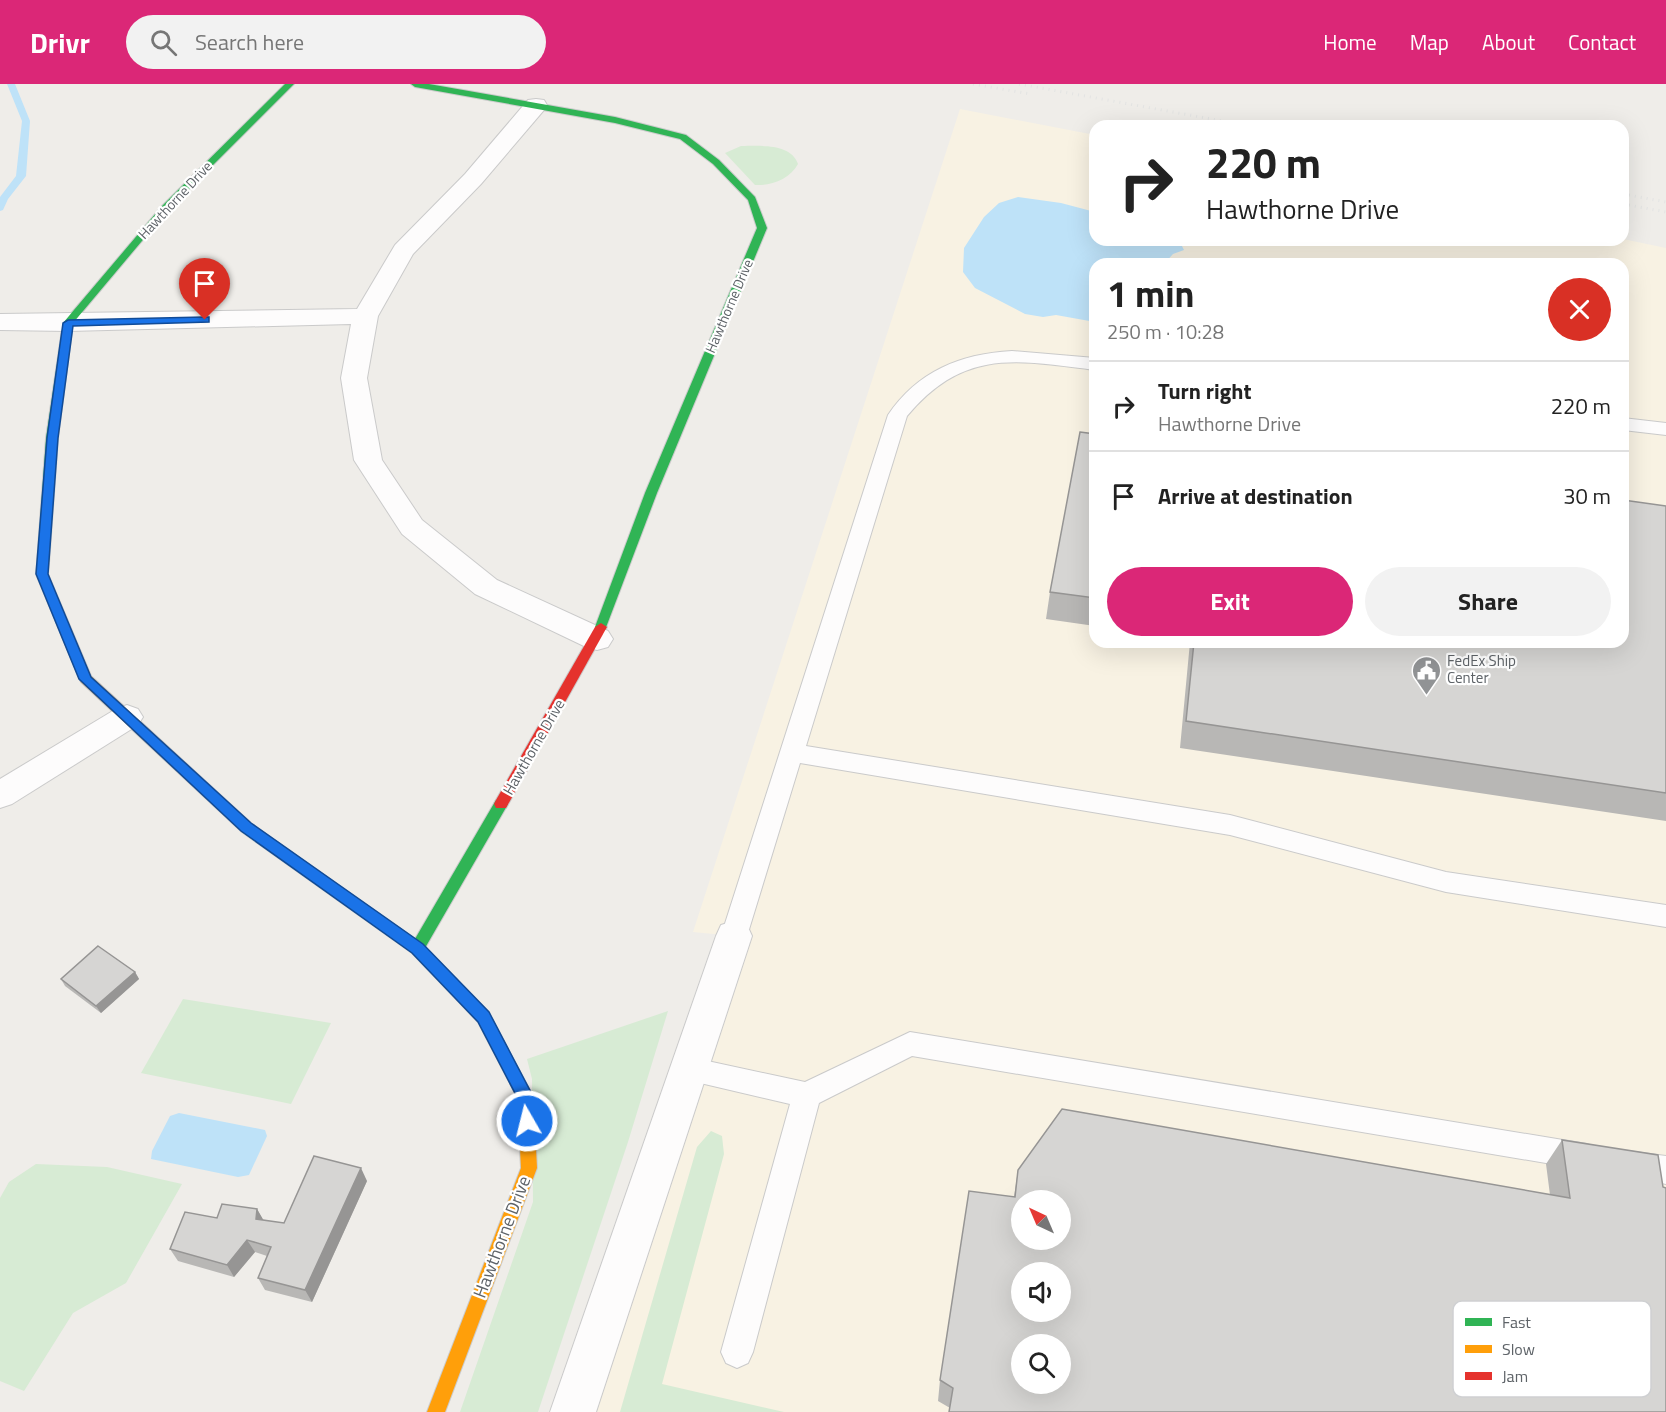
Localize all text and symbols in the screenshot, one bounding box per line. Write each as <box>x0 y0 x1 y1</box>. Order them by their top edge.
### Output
search box <box>126 15 546 69</box>
text: Drivr <box>30 21 90 64</box>
text: Search here <box>195 25 304 59</box>
icon: search <box>147 26 180 59</box>
text: Home <box>1323 26 1377 58</box>
text: Map <box>1410 26 1449 58</box>
text: About <box>1482 26 1535 58</box>
text: Contact <box>1568 26 1636 58</box>
text: 220 m <box>1206 130 1321 194</box>
icon: right <box>1107 144 1185 222</box>
street label: Hawthorne Drive <box>133 156 216 243</box>
text: Hawthorne Drive <box>1206 188 1399 229</box>
street label: Hawthorne Drive <box>699 256 758 356</box>
pin <box>179 258 230 320</box>
text: 1 min <box>1107 266 1194 321</box>
icon: arrive <box>188 267 221 300</box>
button: close <box>1548 278 1611 341</box>
text: 250 m · 10:28 <box>1107 316 1224 347</box>
text: Turn right <box>1158 374 1252 408</box>
text: 220 m <box>1551 389 1611 423</box>
icon: right <box>1107 390 1140 423</box>
text: Hawthorne Drive <box>1158 408 1301 439</box>
text: Arrive at destination <box>1158 479 1353 513</box>
text: 30 m <box>1563 479 1611 513</box>
icon: arrive <box>1107 480 1140 513</box>
button: Exit <box>1107 567 1353 636</box>
button: Share <box>1365 567 1611 636</box>
place label: FedEx Ship Center <box>1447 649 1516 689</box>
public building icon: FedEx Ship Center <box>1410 654 1442 696</box>
street label: Hawthorne Drive <box>497 695 570 799</box>
position arrow <box>495 1089 559 1153</box>
street label: Hawthorne Drive <box>466 1172 537 1302</box>
north arrow <box>1011 1190 1071 1250</box>
map controls <box>1011 1190 1071 1394</box>
button: sound <box>1011 1262 1071 1322</box>
legend <box>1453 1301 1651 1397</box>
text: Fast <box>1502 1310 1531 1334</box>
button: search <box>1011 1334 1071 1394</box>
text: Slow <box>1502 1337 1535 1361</box>
text: Jam <box>1502 1364 1528 1388</box>

